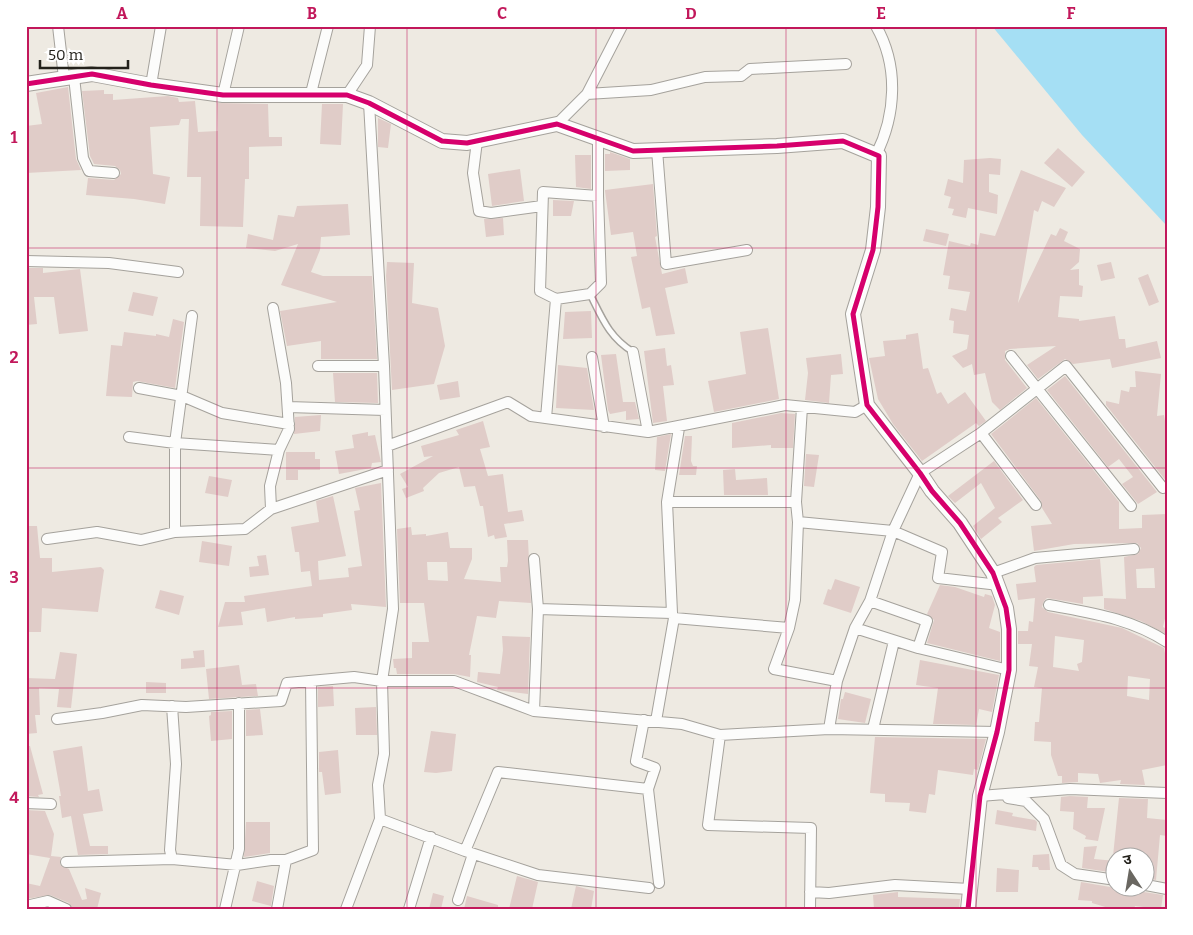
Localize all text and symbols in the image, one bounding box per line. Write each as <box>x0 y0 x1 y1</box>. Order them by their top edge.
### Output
text: A <box>116 4 128 23</box>
text: B <box>307 4 317 23</box>
text: C <box>497 4 507 23</box>
text: D <box>685 4 697 23</box>
text: E <box>876 4 886 23</box>
text: F <box>1067 4 1076 23</box>
scale bar <box>40 38 128 70</box>
text: 50 m <box>48 46 84 64</box>
text: 1 <box>11 128 18 147</box>
text: 2 <box>9 348 19 367</box>
text: 3 <box>9 568 19 587</box>
text: 4 <box>9 788 19 807</box>
north arrow <box>1106 848 1156 898</box>
text: उ <box>1122 850 1134 869</box>

